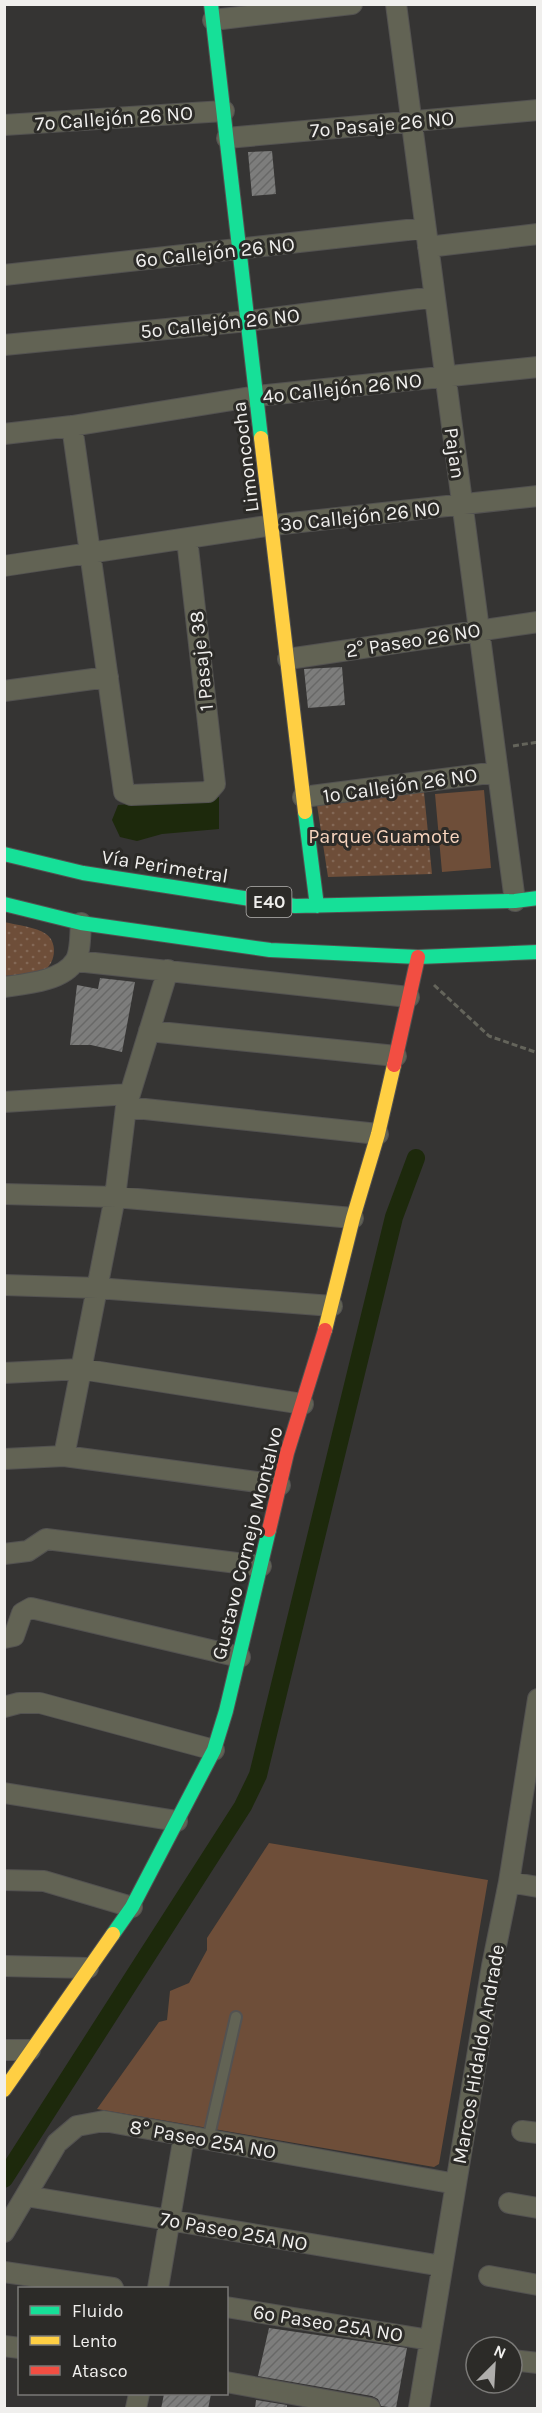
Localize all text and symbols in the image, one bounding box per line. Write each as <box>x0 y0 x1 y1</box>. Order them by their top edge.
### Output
street label: 7º Callejón 26 NO <box>34 102 194 135</box>
street label: 7º Pasaje 26 NO <box>309 107 455 142</box>
street label: 6º Callejón 26 NO <box>134 233 296 272</box>
street label: 5º Callejón 26 NO <box>139 304 301 343</box>
street label: 4º Callejón 26 NO <box>261 369 423 408</box>
street label: Limoncocha <box>227 400 264 514</box>
street label: Pajan <box>440 426 469 480</box>
street label: 3º Callejón 26 NO <box>279 497 441 536</box>
street label: 1 Pasaje 38 <box>185 610 218 712</box>
street label: 2° Paseo 26 NO <box>344 618 482 662</box>
street label: 1º Callejón 26 NO <box>322 763 479 808</box>
park label: Parque Guamote <box>308 825 460 848</box>
street label: Vía Perimetral <box>100 845 230 888</box>
road number: E40 <box>246 887 292 917</box>
street label: Gustavo Cornejo Montalvo <box>207 1424 288 1662</box>
street label: Marcos Hidaldo Andrade <box>448 1942 509 2166</box>
street label: 8° Paseo 25A NO <box>128 2115 278 2164</box>
street label: 7º Paseo 25A NO <box>158 2207 309 2256</box>
legend <box>18 2287 228 2395</box>
text: Fluido <box>72 2300 123 2322</box>
street label: 6º Paseo 25A NO <box>251 2300 404 2347</box>
text: Lento <box>72 2330 117 2352</box>
north arrow <box>464 2335 524 2395</box>
text: N <box>491 2341 509 2363</box>
text: Atasco <box>72 2360 128 2382</box>

